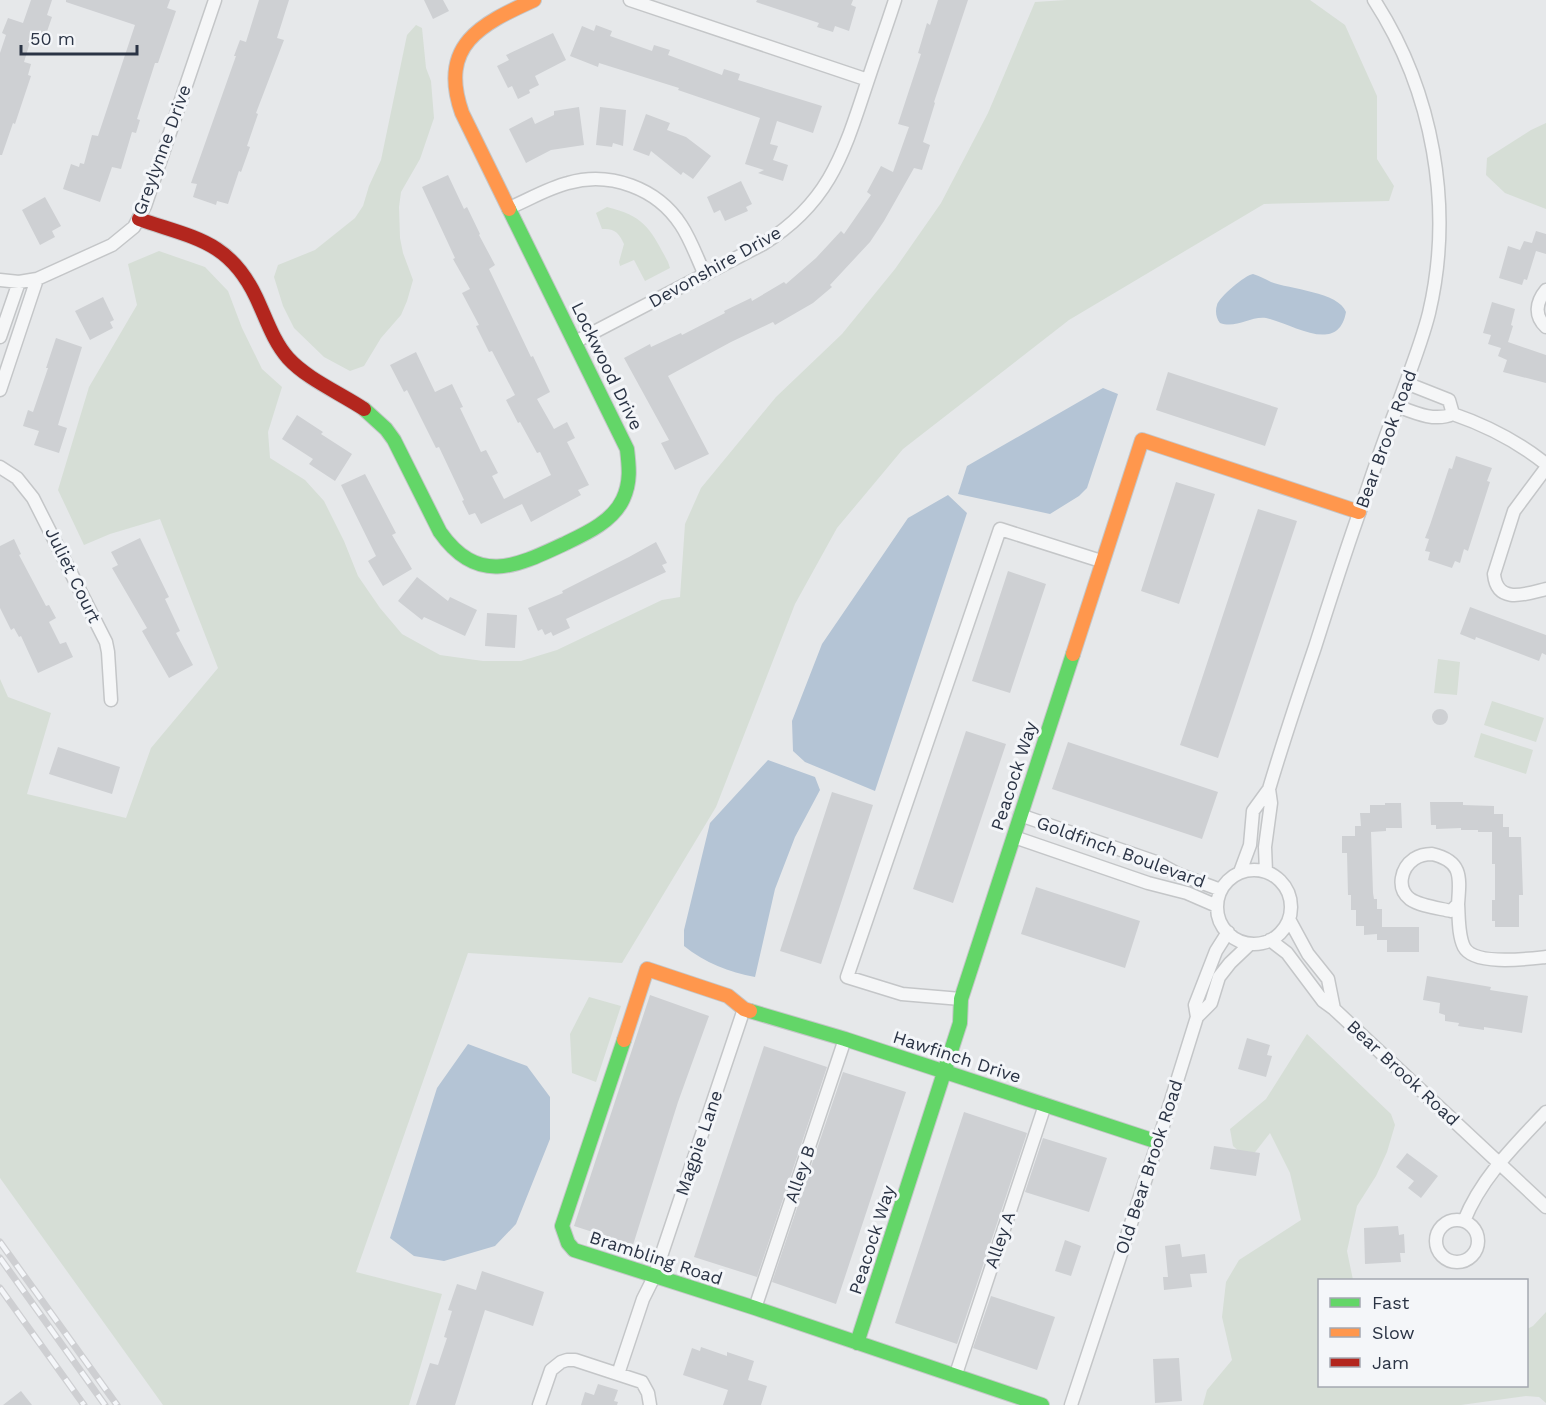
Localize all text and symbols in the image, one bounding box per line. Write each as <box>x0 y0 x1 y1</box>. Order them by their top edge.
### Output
scale bar <box>21 18 136 56</box>
text: 50 m <box>30 28 75 49</box>
street label: Greylynne Drive <box>128 82 195 218</box>
street label: Devonshire Drive <box>645 221 785 312</box>
street label: Lockwood Drive <box>567 298 648 433</box>
street label: Bear Brook Road <box>1351 367 1420 511</box>
street label: Juliet Court <box>41 524 106 626</box>
street label: Peacock Way <box>986 718 1041 833</box>
street label: Goldfinch Boulevard <box>1034 811 1208 892</box>
street label: Bear Brook Road <box>1343 1015 1464 1130</box>
street label: Hawfinch Drive <box>891 1026 1024 1087</box>
street label: Old Bear Brook Road <box>1110 1077 1187 1257</box>
street label: Magpie Lane <box>671 1087 726 1198</box>
street label: Alley B <box>780 1142 819 1205</box>
street label: Peacock Way <box>844 1182 899 1297</box>
street label: Alley A <box>980 1208 1019 1271</box>
street label: Brambling Road <box>587 1226 725 1289</box>
legend <box>1318 1279 1528 1387</box>
text: Fast <box>1372 1292 1410 1313</box>
text: Slow <box>1372 1322 1415 1343</box>
text: Jam <box>1372 1352 1409 1373</box>

